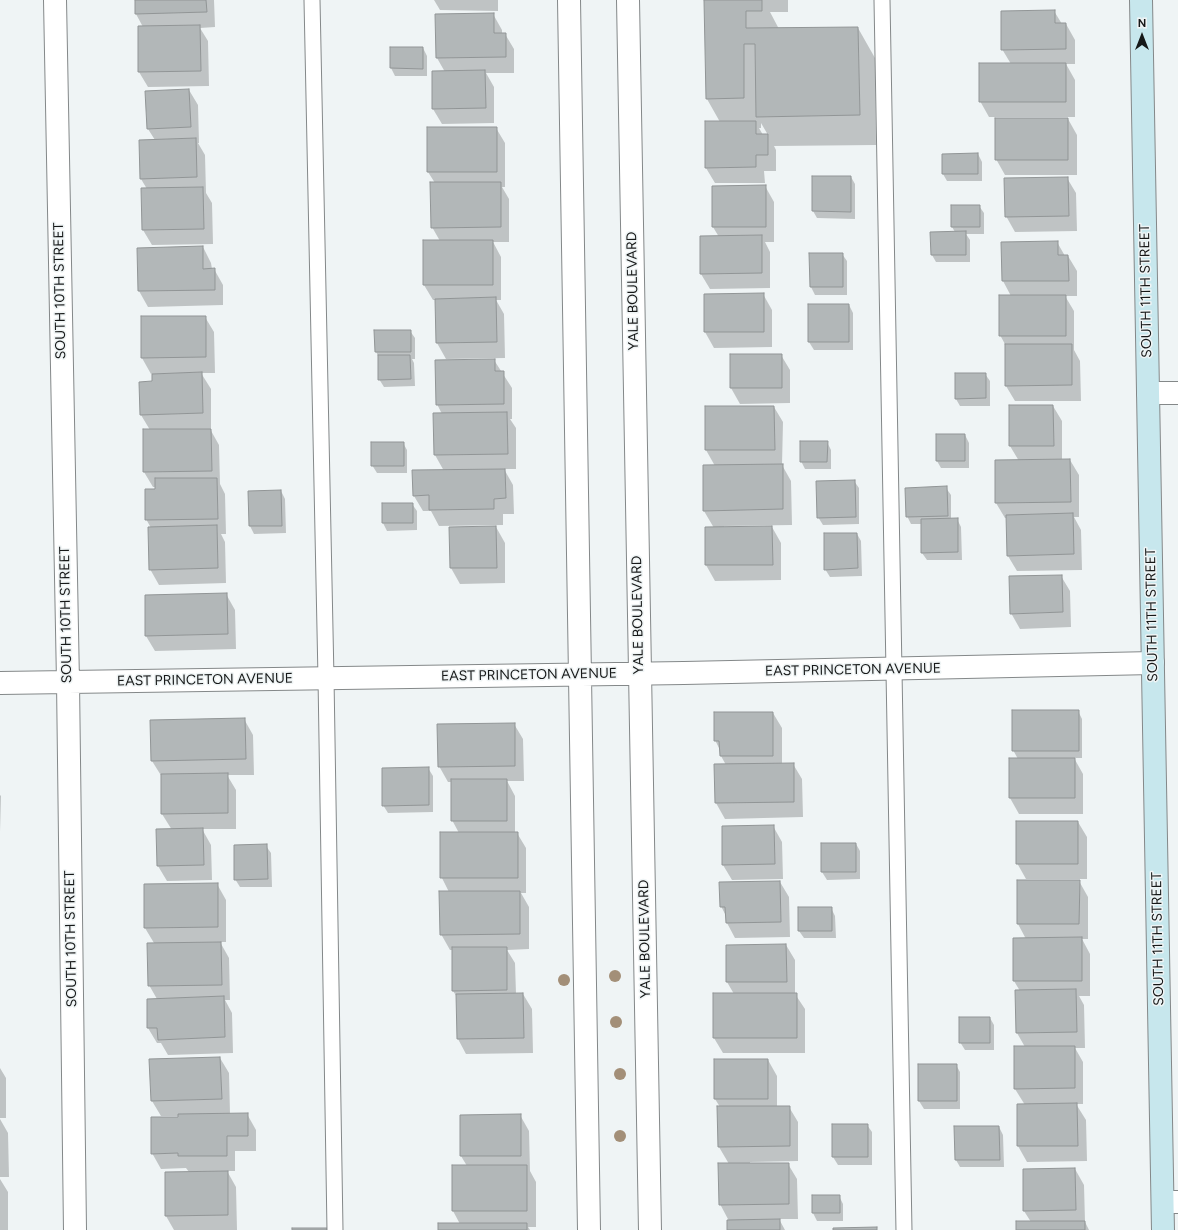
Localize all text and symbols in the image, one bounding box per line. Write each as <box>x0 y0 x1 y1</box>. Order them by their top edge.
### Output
north arrow <box>1122 16 1162 56</box>
text: N <box>1138 17 1146 30</box>
street label: SOUTH 10TH STREET <box>50 222 70 360</box>
street label: SOUTH 11TH STREET <box>1136 224 1156 358</box>
street label: YALE BOULEVARD <box>624 231 642 351</box>
street label: SOUTH 10TH STREET <box>56 546 76 684</box>
street label: SOUTH 11TH STREET <box>1142 548 1162 682</box>
street label: YALE BOULEVARD <box>629 555 647 675</box>
street label: EAST PRINCETON AVENUE <box>765 660 941 680</box>
street label: EAST PRINCETON AVENUE <box>441 665 617 685</box>
street label: EAST PRINCETON AVENUE <box>117 670 293 690</box>
street label: SOUTH 10TH STREET <box>61 870 81 1008</box>
street label: SOUTH 11TH STREET <box>1148 872 1168 1006</box>
street label: YALE BOULEVARD <box>636 879 654 999</box>

